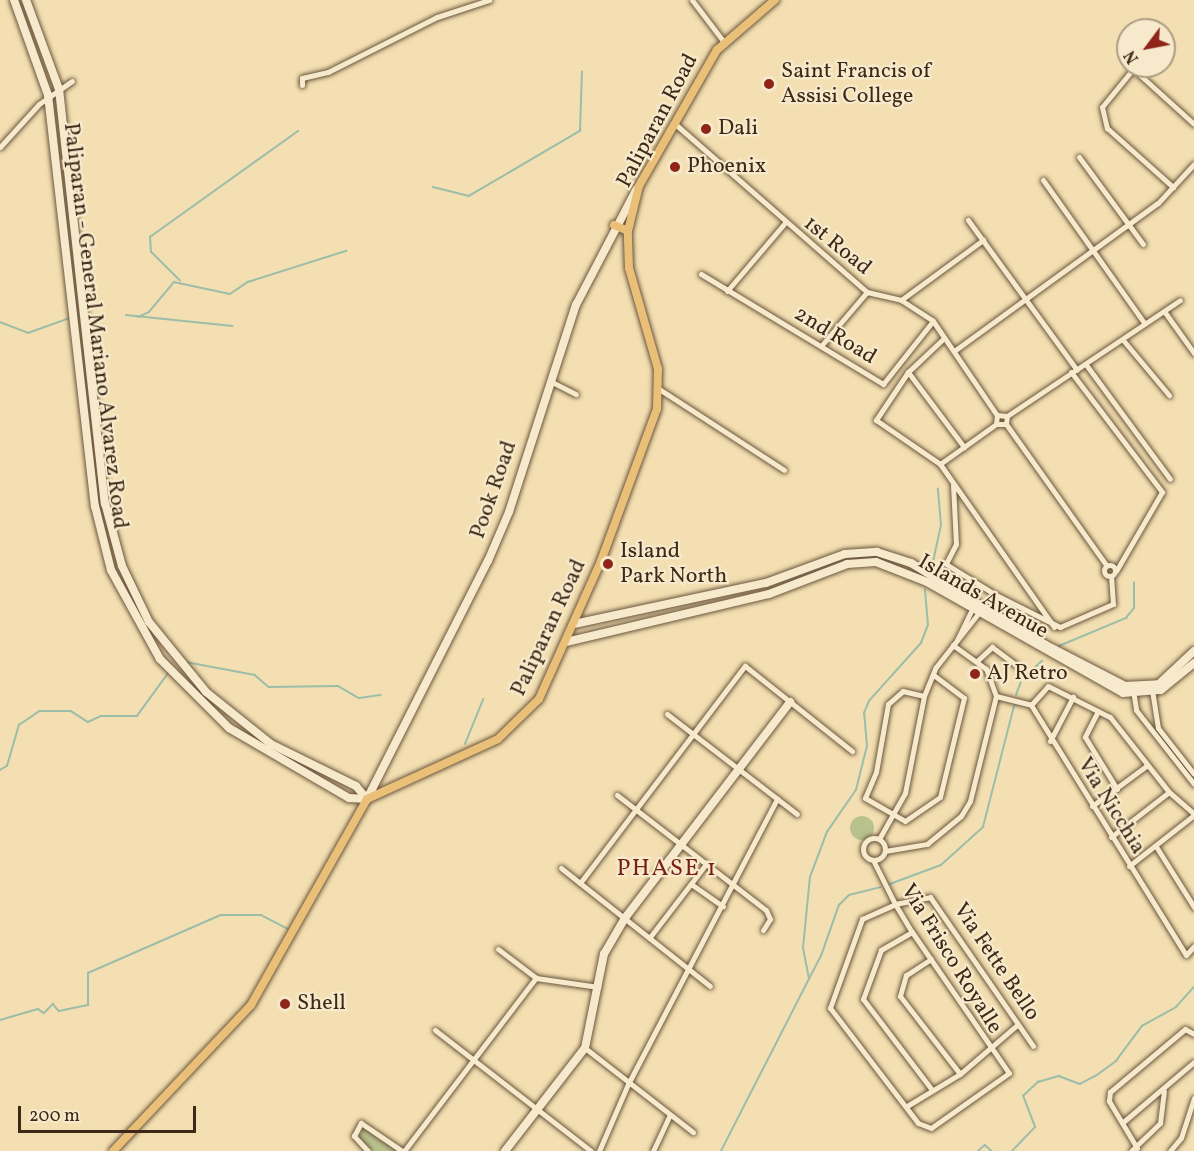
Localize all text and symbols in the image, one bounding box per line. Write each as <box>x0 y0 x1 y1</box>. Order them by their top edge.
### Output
north arrow <box>1116 18 1176 78</box>
text: N <box>1120 46 1145 67</box>
street label: Paliparan Road <box>612 50 704 192</box>
place label: Saint Francis of Assisi College <box>781 58 930 110</box>
marker: Saint Francis of Assisi College <box>762 77 776 91</box>
place label: Dali <box>718 116 758 142</box>
street label: Paliparan - General Mariano Alvarez Road <box>57 121 133 531</box>
marker: Dali <box>699 122 713 136</box>
place label: Phoenix <box>687 154 766 180</box>
marker: Phoenix <box>668 160 682 174</box>
street label: 1st Road <box>798 211 876 281</box>
street label: 2nd Road <box>789 301 881 371</box>
street label: Pook Road <box>465 438 523 542</box>
place label: Island Park North <box>620 538 727 590</box>
street label: Islands Avenue <box>913 549 1053 645</box>
street label: Paliparan Road <box>506 555 592 701</box>
marker: Island Park North <box>601 557 615 571</box>
place label: AJ Retro <box>987 661 1068 687</box>
marker: AJ Retro <box>968 667 982 681</box>
street label: Via Nicchia <box>1071 753 1151 859</box>
district label: PHASE 1 <box>616 856 718 884</box>
street label: Via Frisco Royalle <box>894 879 1008 1039</box>
street label: Via Fette Bello <box>947 898 1045 1026</box>
place label: Shell <box>297 991 346 1017</box>
marker: Shell <box>278 997 292 1011</box>
scale bar <box>21 1094 200 1132</box>
text: 200 m <box>29 1104 80 1129</box>

